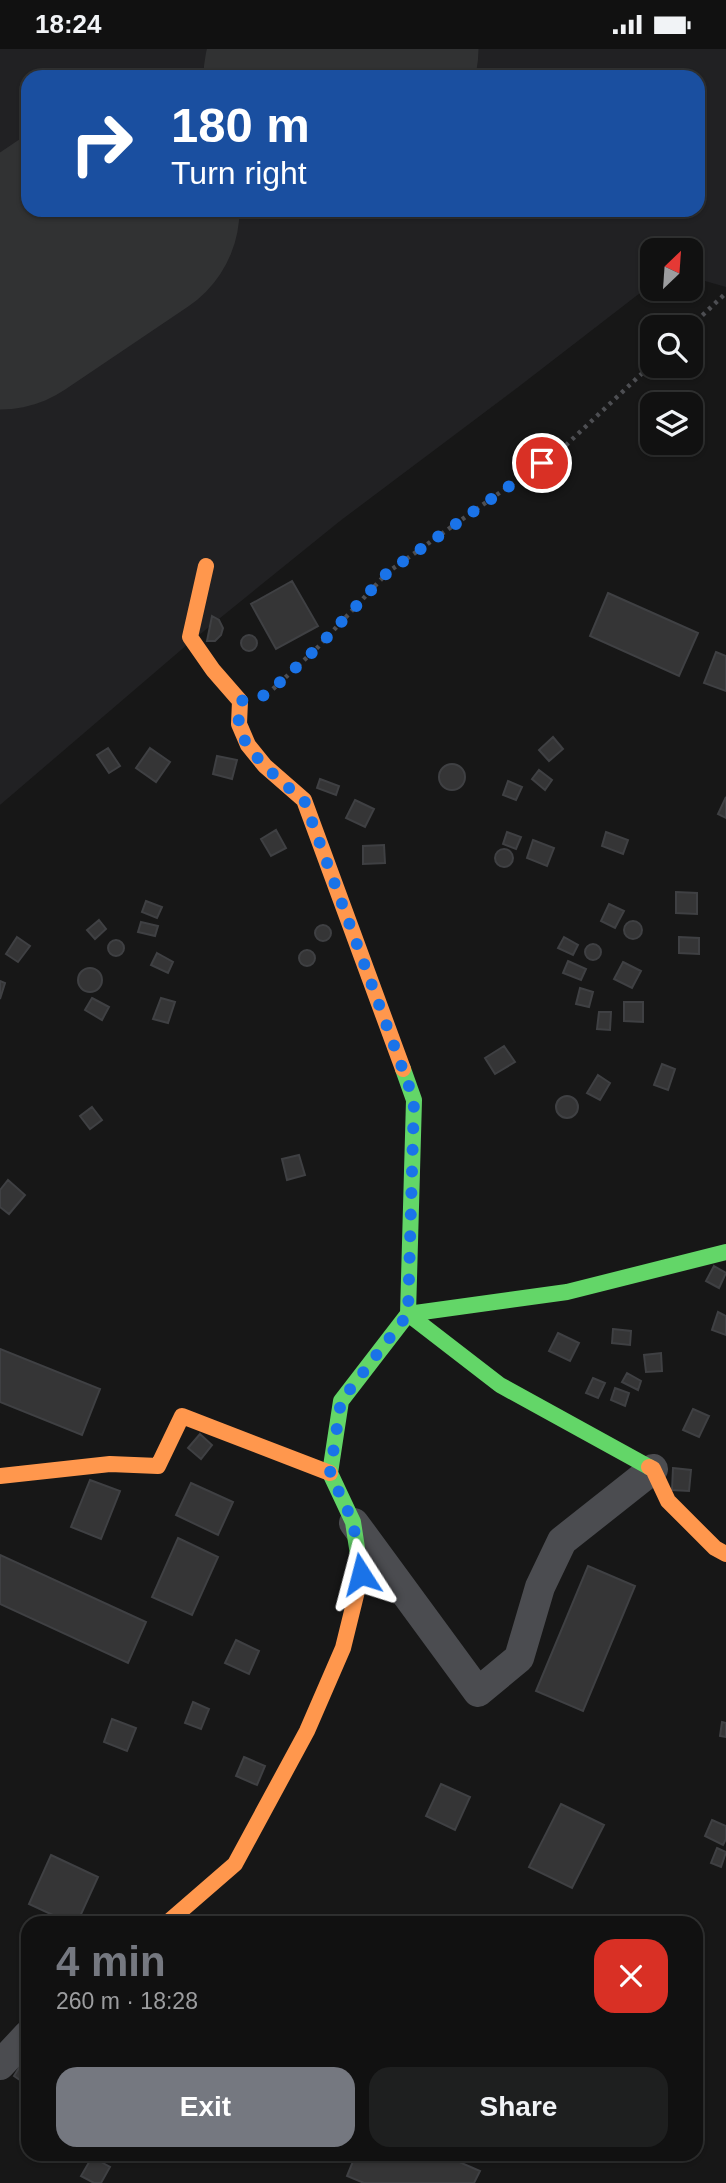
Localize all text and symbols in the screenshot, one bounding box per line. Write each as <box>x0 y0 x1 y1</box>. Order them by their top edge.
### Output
text: 18:24 <box>35 9 102 39</box>
icon: right <box>56 98 147 189</box>
text: 180 m <box>171 98 310 152</box>
text: Turn right <box>171 155 307 191</box>
north arrow <box>640 238 704 301</box>
map controls <box>640 238 703 455</box>
button: search <box>640 315 703 378</box>
button: layers <box>640 392 703 455</box>
pin <box>512 433 572 493</box>
icon: arrive <box>523 444 561 482</box>
position arrow <box>324 1537 398 1611</box>
text: 4 min <box>56 1938 166 1985</box>
button: close <box>594 1939 668 2013</box>
text: 260 m · 18:28 <box>56 1988 198 2014</box>
button: Exit <box>56 2067 355 2147</box>
button: Share <box>369 2067 668 2147</box>

